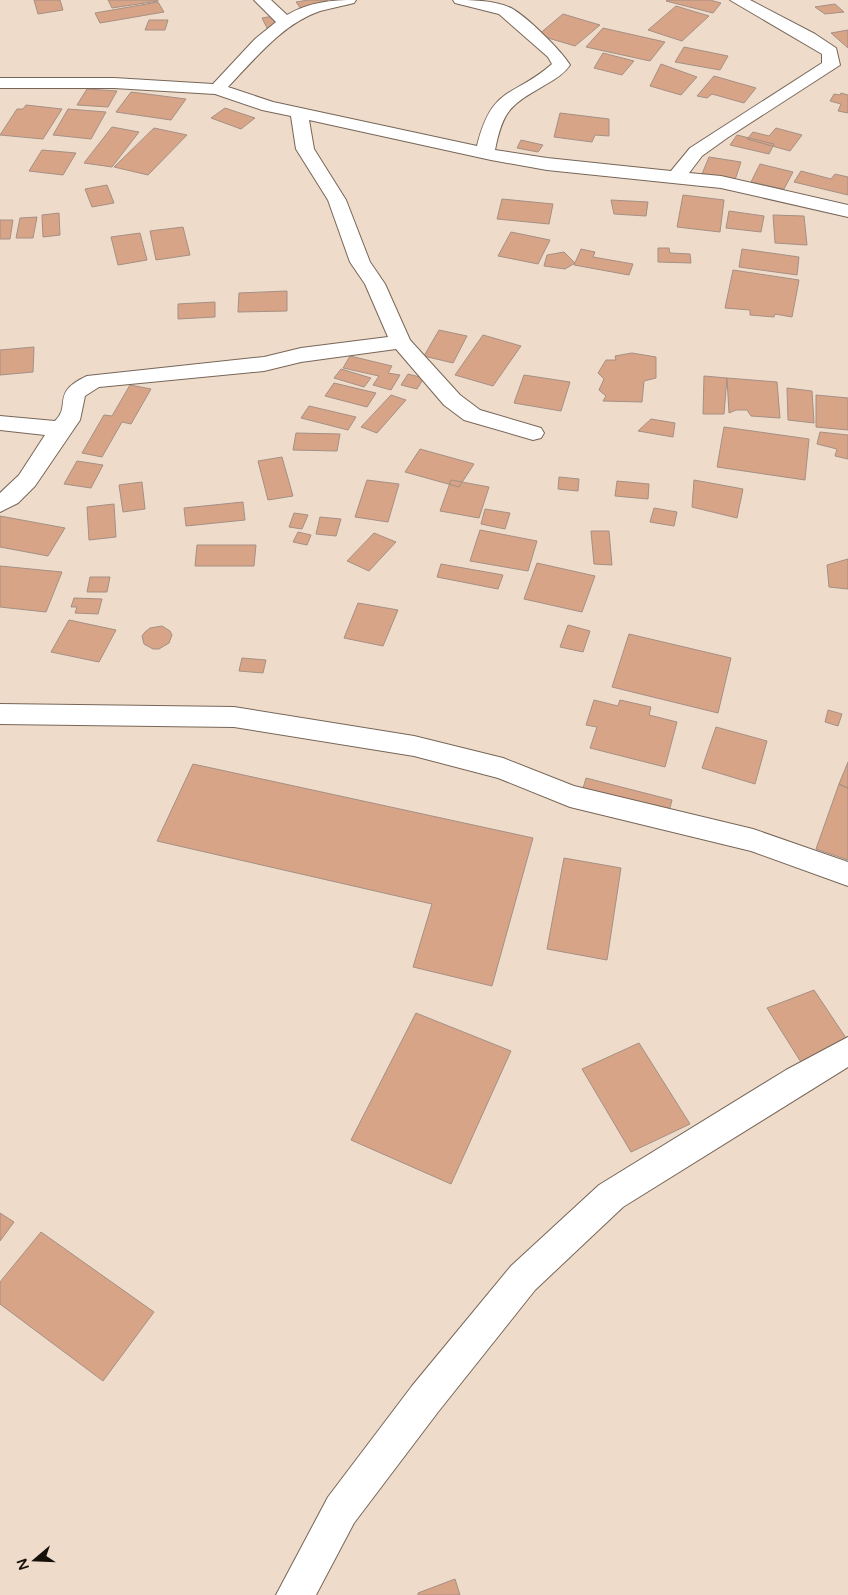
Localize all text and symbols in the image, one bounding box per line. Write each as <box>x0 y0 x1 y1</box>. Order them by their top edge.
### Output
north arrow <box>10 1535 60 1585</box>
text: N <box>13 1556 33 1572</box>

